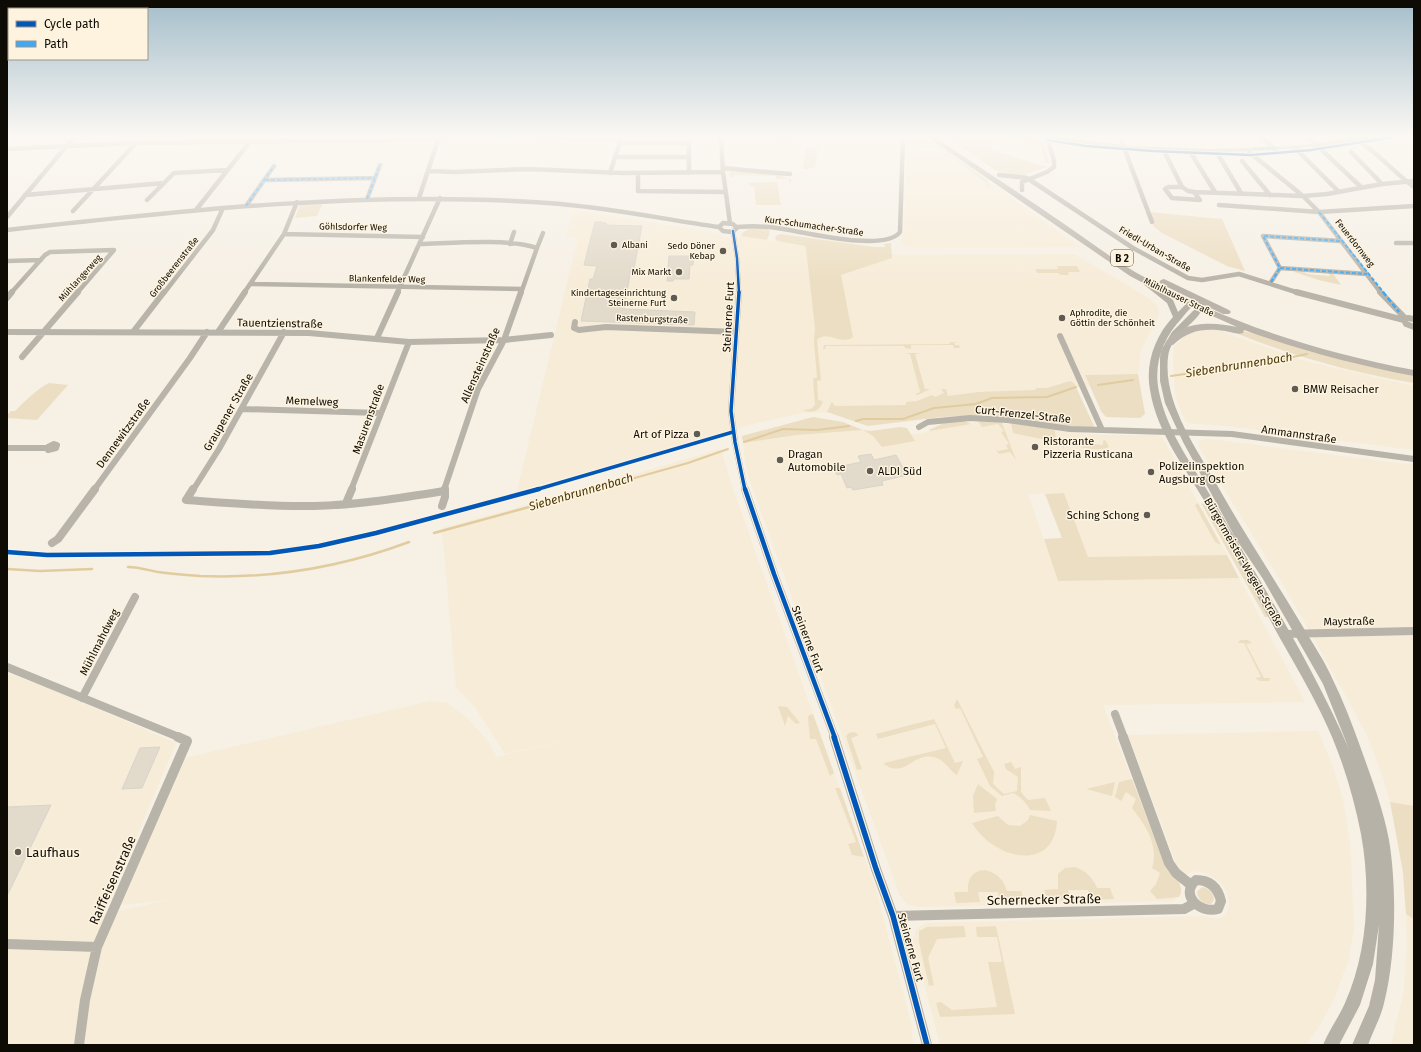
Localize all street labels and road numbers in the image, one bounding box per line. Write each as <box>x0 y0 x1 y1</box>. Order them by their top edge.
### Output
street label: Kurt-Schumacher-Straße <box>764 214 864 238</box>
street label: Feuerdornweg <box>1333 217 1377 269</box>
street label: Göhlsdorfer Weg <box>319 221 387 233</box>
street label: Friedl-Urban-Straße <box>1117 224 1193 274</box>
street label: Großbeerenstraße <box>147 235 201 299</box>
road number: B 2 <box>1111 250 1133 266</box>
street label: Mühlangerweg <box>56 252 104 303</box>
street label: Blankenfelder Weg <box>349 273 426 285</box>
street label: Mühlhauser Straße <box>1142 276 1216 318</box>
street label: Steinerne Furt <box>720 281 737 353</box>
street label: Rastenburgstraße <box>616 313 688 325</box>
street label: Tauentzienstraße <box>237 316 323 331</box>
street label: Allensteinstraße <box>458 326 503 405</box>
street label: Graupener Straße <box>201 371 256 453</box>
street label: Masurenstraße <box>350 382 387 456</box>
street label: Memelweg <box>285 394 339 409</box>
street label: Dennewitzstraße <box>94 396 153 471</box>
street label: Curt-Frenzel-Straße <box>974 403 1071 426</box>
street label: Ammannstraße <box>1261 423 1337 446</box>
street label: Bürgermeister-Wegele-Straße <box>1201 495 1286 629</box>
street label: Steinerne Furt <box>789 604 826 674</box>
street label: Mühlmahdweg <box>77 607 122 678</box>
street label: Maystraße <box>1323 615 1375 628</box>
street label: Raiffeisenstraße <box>86 833 139 927</box>
street label: Schernecker Straße <box>987 891 1101 908</box>
street label: Steinerne Furt <box>895 911 926 983</box>

